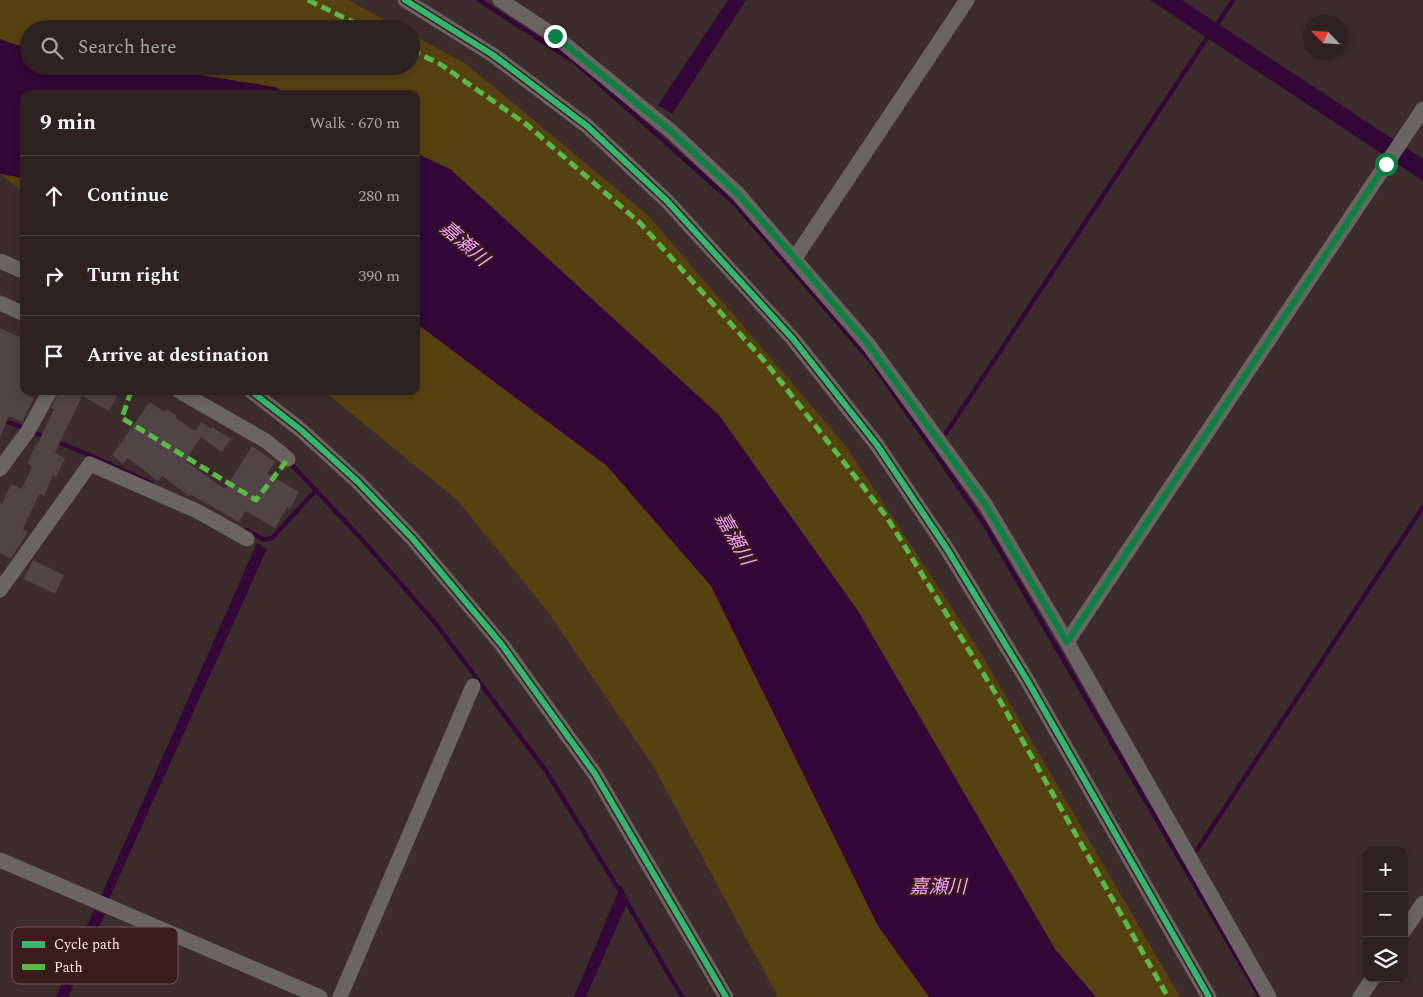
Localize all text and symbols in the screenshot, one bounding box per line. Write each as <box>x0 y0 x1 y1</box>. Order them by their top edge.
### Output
north arrow <box>1303 15 1348 60</box>
search box <box>20 20 420 75</box>
route end <box>544 25 567 48</box>
text: Search here <box>78 33 177 62</box>
icon: search <box>38 34 66 62</box>
text: 9 min <box>40 107 96 139</box>
text: Walk · 670 m <box>309 111 400 135</box>
route start <box>1375 153 1398 176</box>
text: Continue <box>87 181 169 210</box>
icon: ahead <box>40 182 68 210</box>
text: 280 m <box>358 184 400 208</box>
water label: 嘉瀬川 <box>433 214 497 275</box>
text: Turn right <box>87 261 180 290</box>
icon: right <box>40 262 68 290</box>
text: 390 m <box>358 264 400 288</box>
text: Arrive at destination <box>87 341 269 370</box>
icon: arrive <box>40 342 68 370</box>
water label: 嘉瀬川 <box>707 507 762 573</box>
map controls <box>1363 847 1408 982</box>
button: + <box>1363 847 1408 892</box>
water label: 嘉瀬川 <box>909 873 968 902</box>
button: − <box>1363 892 1408 937</box>
legend <box>12 927 178 984</box>
text: Cycle path <box>54 934 120 955</box>
button: layers <box>1363 937 1408 982</box>
text: Path <box>54 957 83 978</box>

